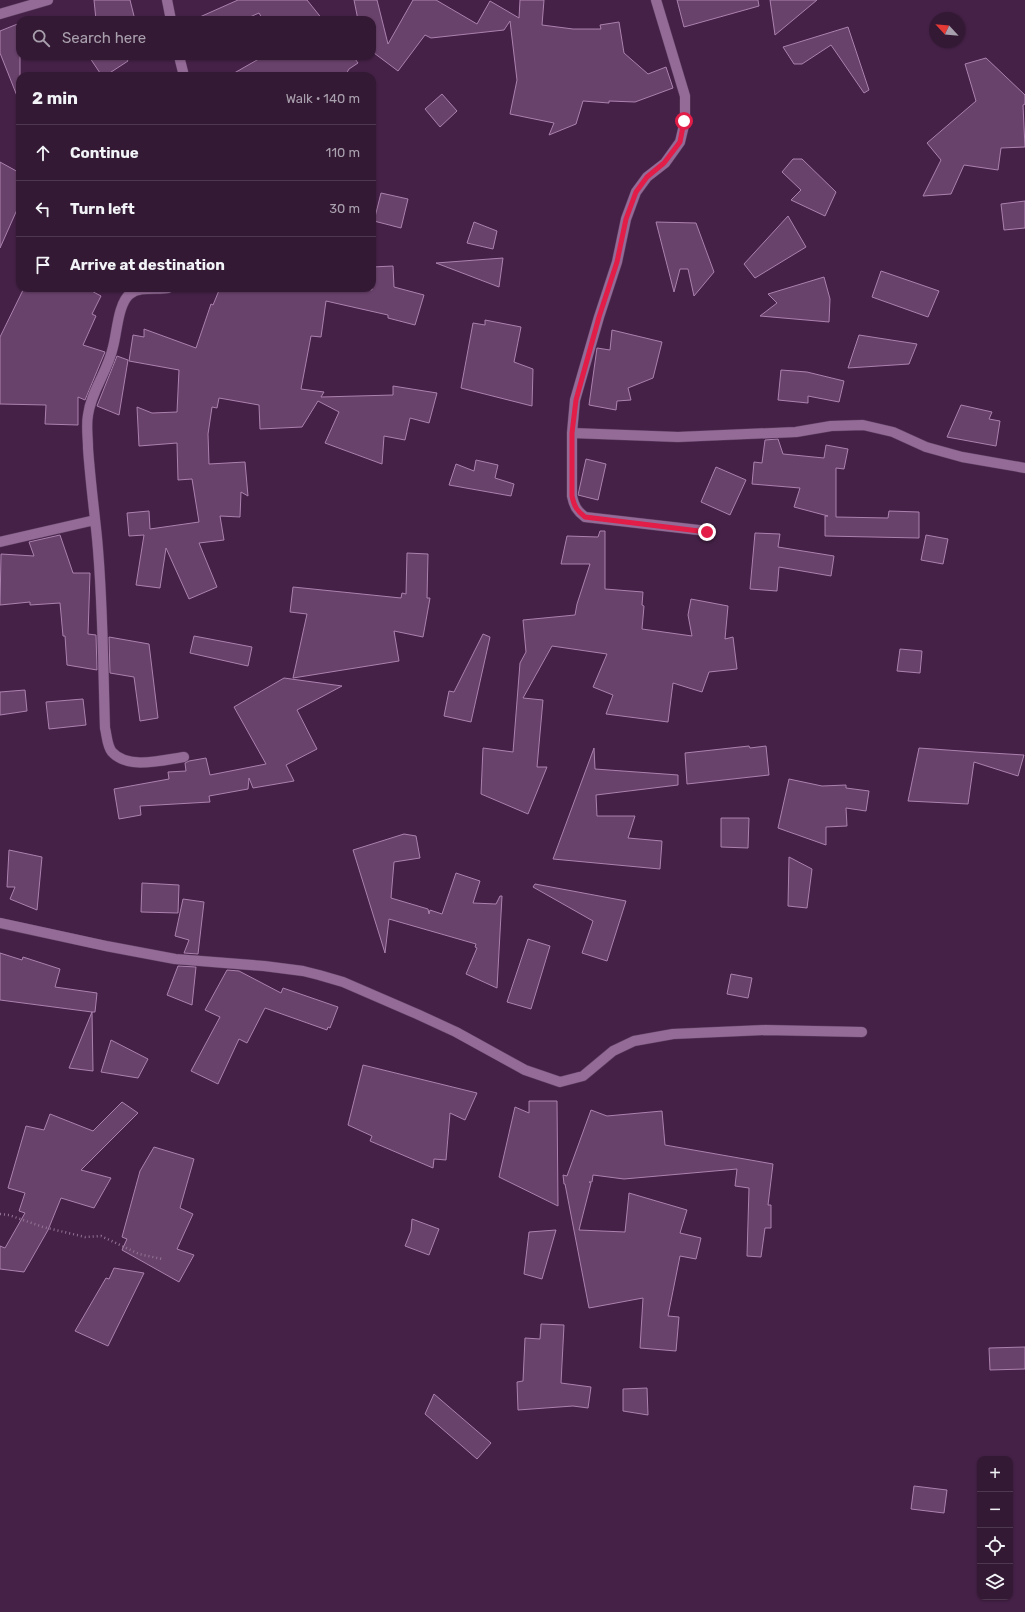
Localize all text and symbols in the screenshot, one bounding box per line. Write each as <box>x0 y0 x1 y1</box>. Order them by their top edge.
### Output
north arrow <box>929 12 965 48</box>
search box <box>16 16 376 60</box>
icon: search <box>30 27 52 49</box>
text: Search here <box>62 29 146 47</box>
text: 2 min <box>32 88 78 108</box>
text: Walk · 140 m <box>286 91 360 106</box>
route start <box>675 112 693 130</box>
icon: ahead <box>32 142 54 164</box>
text: Continue <box>70 144 139 162</box>
text: 110 m <box>326 145 360 160</box>
icon: left <box>32 198 54 220</box>
text: Turn left <box>70 200 135 218</box>
text: 30 m <box>329 201 360 216</box>
icon: arrive <box>32 254 54 276</box>
text: Arrive at destination <box>70 256 225 274</box>
route end <box>698 523 716 541</box>
map controls <box>977 1456 1013 1600</box>
button: + <box>977 1456 1013 1492</box>
button: − <box>977 1492 1013 1528</box>
button: locate <box>977 1528 1013 1564</box>
button: layers <box>977 1564 1013 1600</box>

